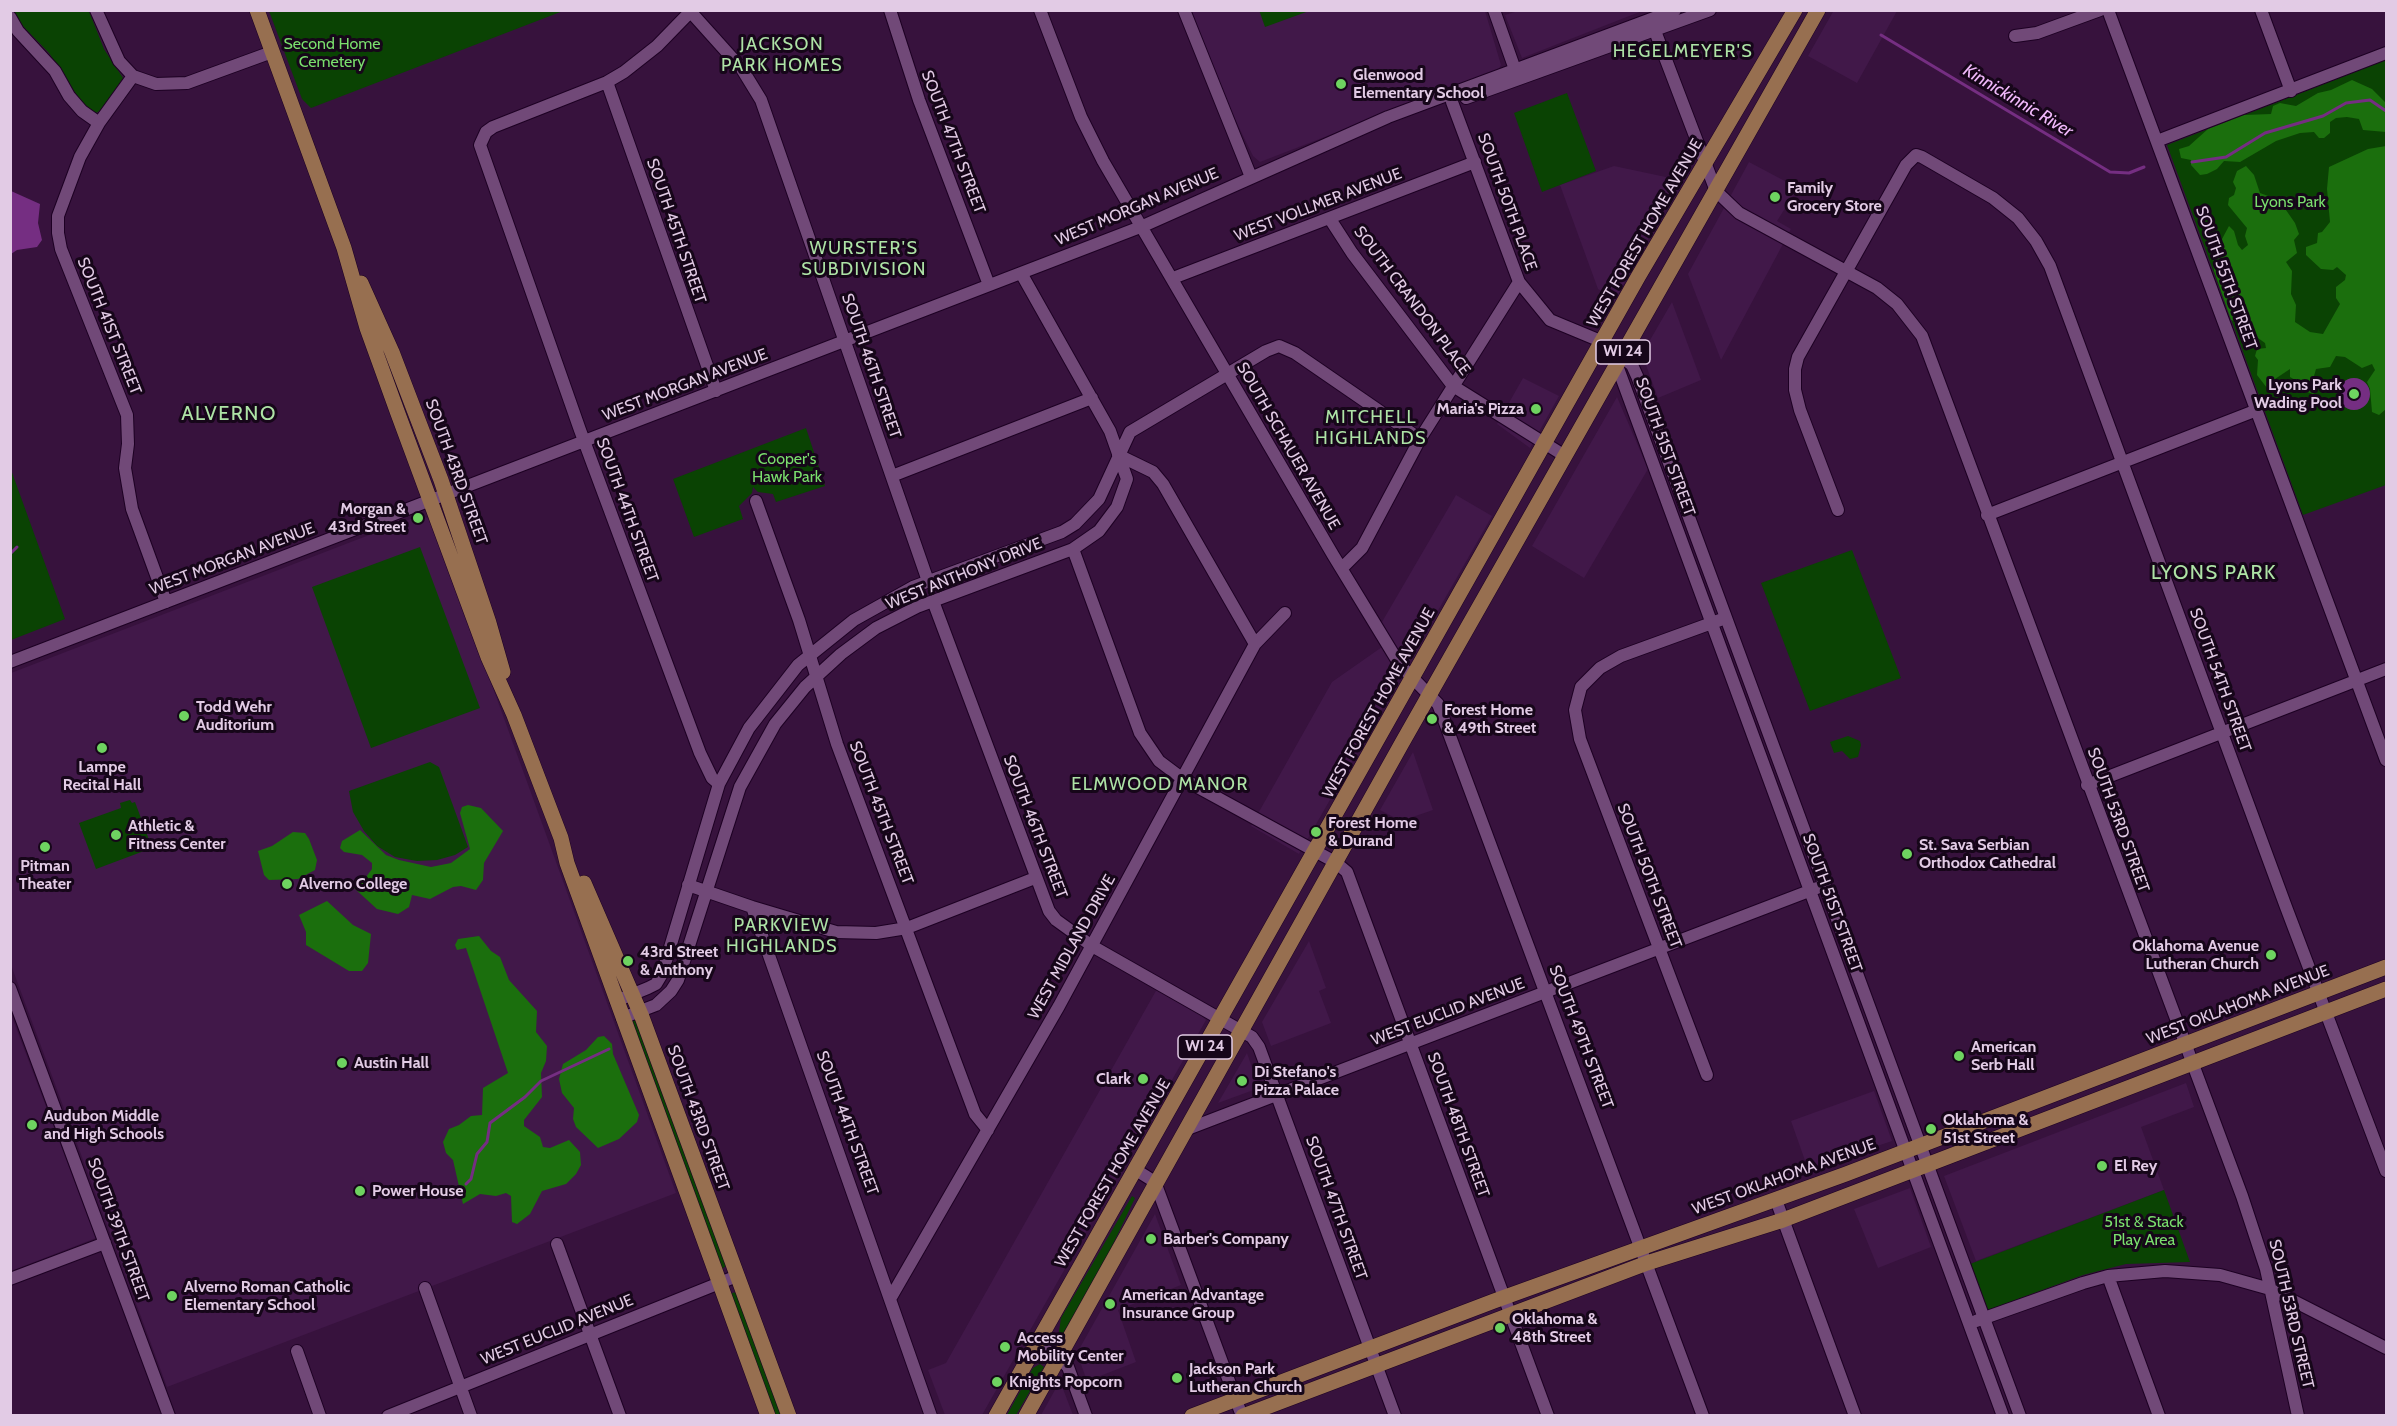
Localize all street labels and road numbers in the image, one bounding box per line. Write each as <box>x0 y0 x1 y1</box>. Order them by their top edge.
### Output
street label: SOUTH 47TH STREET <box>917 68 989 216</box>
street label: SOUTH 50TH PLACE <box>1473 131 1541 273</box>
street label: WEST FOREST HOME AVENUE <box>1583 135 1707 331</box>
street label: SOUTH 45TH STREET <box>642 156 710 306</box>
street label: WEST MORGAN AVENUE <box>1053 164 1221 250</box>
street label: WEST VOLLMER AVENUE <box>1232 164 1404 246</box>
street label: SOUTH 55TH STREET <box>2191 204 2261 352</box>
street label: SOUTH CRANDON PLACE <box>1350 223 1474 379</box>
street label: SOUTH 41ST STREET <box>73 255 145 397</box>
street label: SOUTH 46TH STREET <box>837 291 905 441</box>
road number: WI 24 <box>1596 340 1650 364</box>
street label: WEST MORGAN AVENUE <box>600 345 770 425</box>
street label: SOUTH SCHAUER AVENUE <box>1232 359 1344 533</box>
street label: SOUTH 51ST STREET <box>1631 375 1699 519</box>
street label: SOUTH 43RD STREET <box>421 397 491 547</box>
street label: SOUTH 44TH STREET <box>592 435 662 585</box>
street label: WEST MORGAN AVENUE <box>147 519 317 599</box>
street label: WEST ANTHONY DRIVE <box>883 534 1045 614</box>
street label: WEST FOREST HOME AVENUE <box>1319 605 1439 801</box>
street label: SOUTH 54TH STREET <box>2185 606 2255 754</box>
street label: SOUTH 45TH STREET <box>845 739 917 887</box>
street label: SOUTH 53RD STREET <box>2083 745 2153 895</box>
street label: SOUTH 46TH STREET <box>999 753 1071 901</box>
street label: SOUTH 50TH STREET <box>1613 801 1685 951</box>
street label: SOUTH 51ST STREET <box>1798 831 1866 975</box>
street label: WEST MIDLAND DRIVE <box>1024 871 1120 1023</box>
street label: WEST OKLAHOMA AVENUE <box>2144 961 2332 1049</box>
street label: SOUTH 49TH STREET <box>1545 963 1617 1111</box>
street label: WEST EUCLID AVENUE <box>1369 974 1527 1050</box>
road number: WI 24 <box>1178 1035 1232 1059</box>
street label: SOUTH 43RD STREET <box>663 1043 733 1193</box>
street label: SOUTH 44TH STREET <box>812 1048 882 1198</box>
street label: SOUTH 48TH STREET <box>1423 1050 1493 1200</box>
street label: WEST FOREST HOME AVENUE <box>1051 1075 1175 1271</box>
street label: SOUTH 47TH STREET <box>1301 1134 1371 1282</box>
street label: WEST OKLAHOMA AVENUE <box>1690 1135 1878 1219</box>
street label: SOUTH 39TH STREET <box>83 1155 153 1305</box>
street label: SOUTH 53RD STREET <box>2264 1237 2318 1391</box>
street label: WEST EUCLID AVENUE <box>478 1291 636 1369</box>

